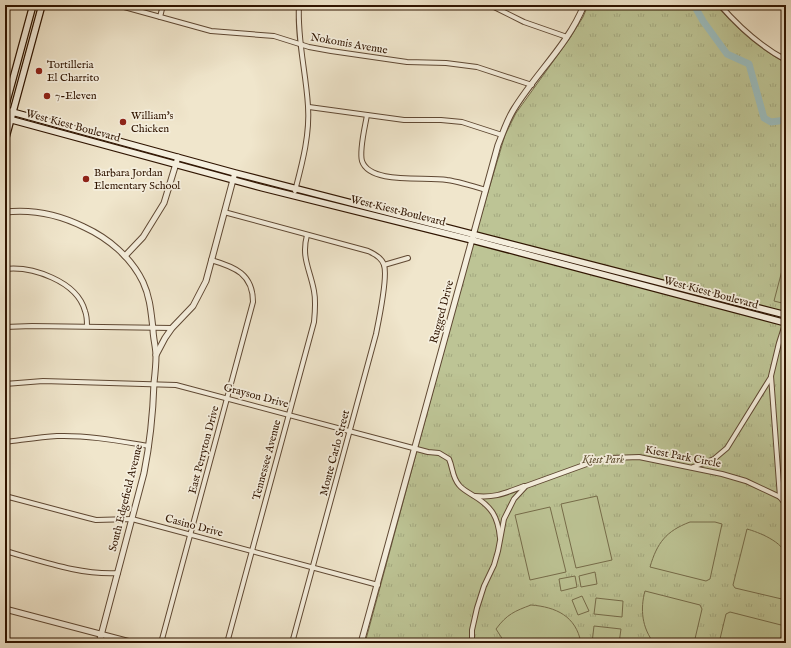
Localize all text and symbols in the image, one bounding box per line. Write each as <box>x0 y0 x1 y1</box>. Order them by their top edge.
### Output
street label: Nokomis Avenue <box>309 30 389 58</box>
place label: Tortilleria El Charrito <box>47 58 99 85</box>
marker: Tortilleria El Charrito <box>34 66 44 76</box>
place label: 7-Eleven <box>55 89 97 103</box>
marker: 7-Eleven <box>42 91 52 101</box>
street label: West Kiest Boulevard <box>24 107 122 145</box>
place label: William's Chicken <box>131 109 174 136</box>
marker: William's Chicken <box>118 117 128 127</box>
place label: Barbara Jordan Elementary School <box>94 166 180 193</box>
marker: Barbara Jordan Elementary School <box>81 174 91 184</box>
street label: West Kiest Boulevard <box>349 192 447 230</box>
street label: West Kiest Boulevard <box>662 274 760 312</box>
street label: Rugged Drive <box>427 279 457 345</box>
street label: Grayson Drive <box>222 381 290 411</box>
street label: East Perryton Drive <box>186 404 222 496</box>
street label: Monte Carlo Street <box>317 408 353 498</box>
street label: Tennessee Avenue <box>250 418 284 502</box>
street label: South Edgefield Avenue <box>106 443 146 553</box>
street label: Kiest Park Circle <box>644 443 722 471</box>
park label: Kiest Park <box>581 453 625 467</box>
street label: Casino Drive <box>164 512 224 540</box>

